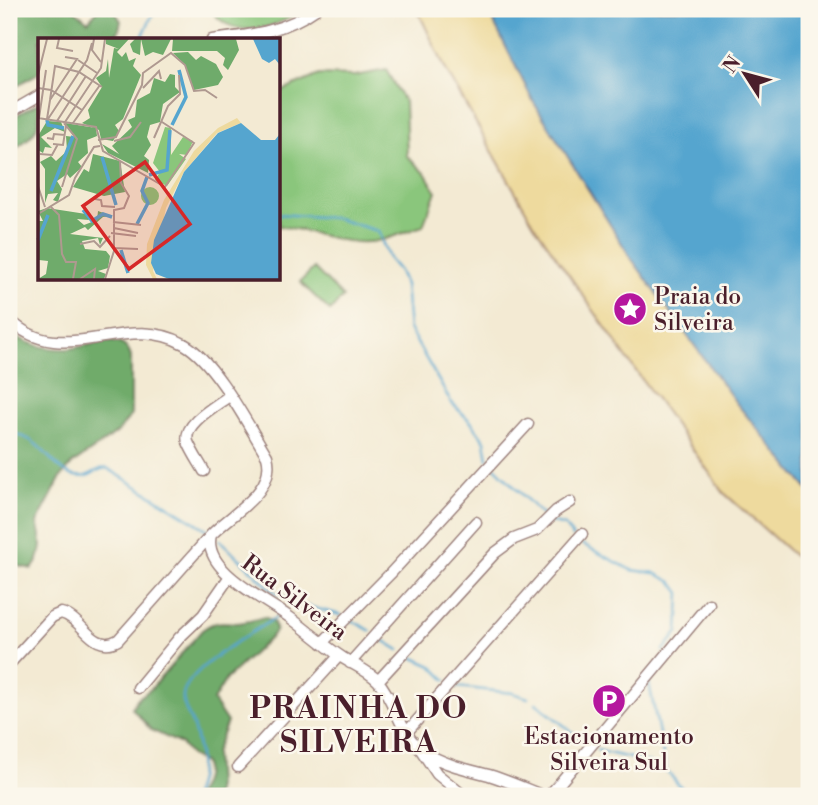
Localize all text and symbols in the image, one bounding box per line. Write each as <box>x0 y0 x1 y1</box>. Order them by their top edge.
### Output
inset map <box>38 38 280 280</box>
north arrow <box>710 38 780 108</box>
text: N <box>718 51 746 78</box>
place label: Praia do Silveira <box>654 283 741 337</box>
place icon: Praia do Silveira <box>611 290 649 328</box>
street label: Rua Silveira <box>236 549 353 647</box>
parking icon: Estacionamento Silveira Sul <box>590 682 628 720</box>
district label: PRAINHA DO SILVEIRA <box>250 690 468 762</box>
place label: Estacionamento Silveira Sul <box>524 723 694 777</box>

